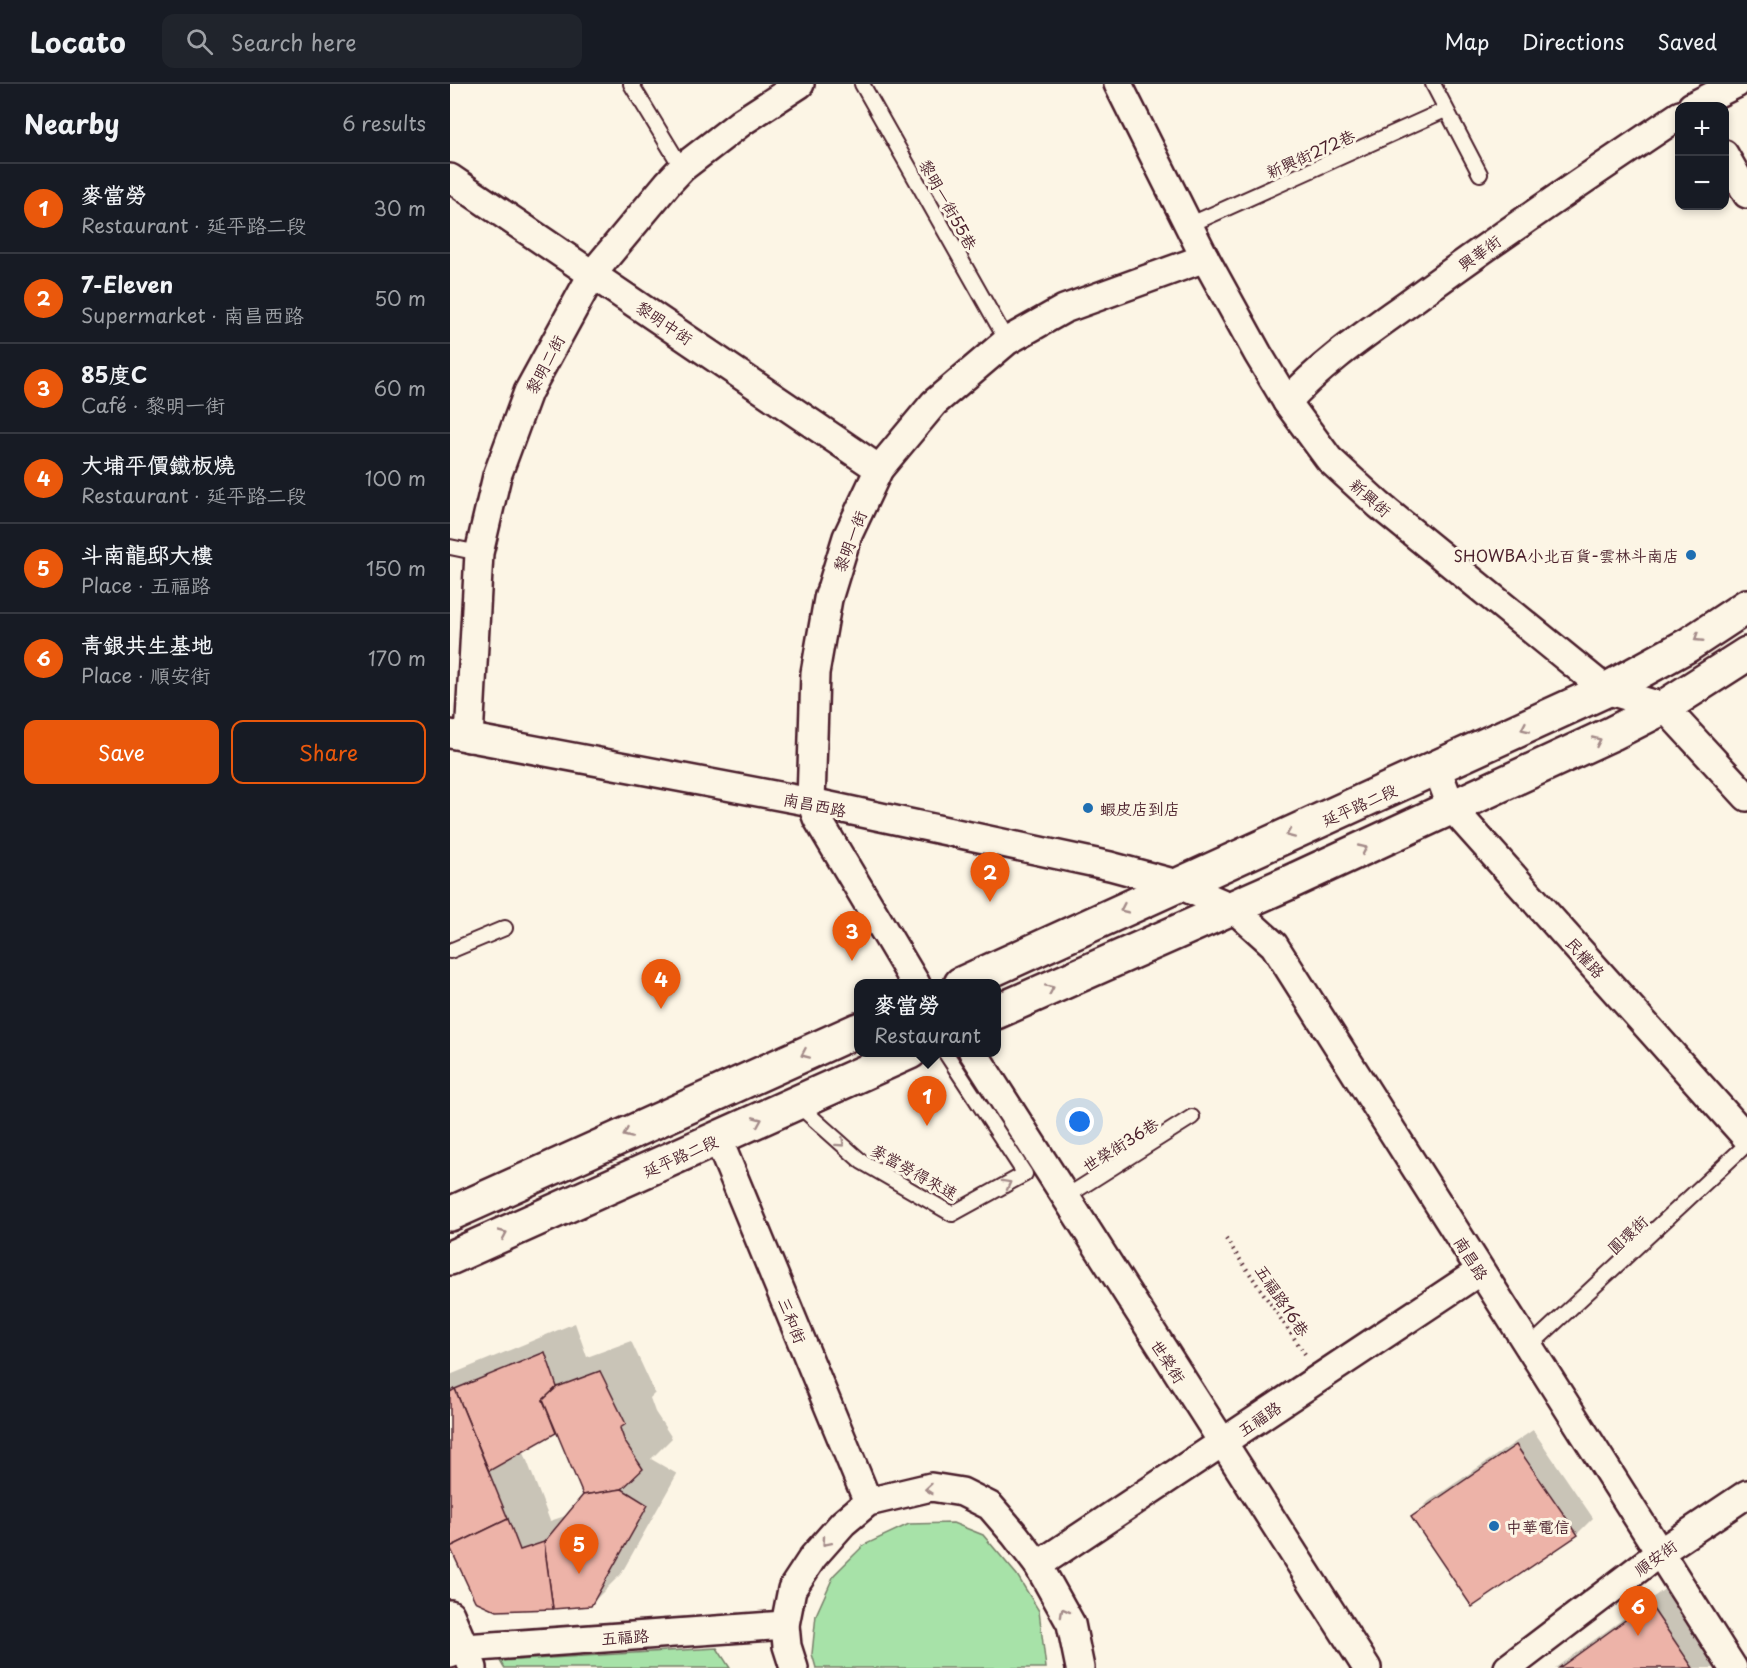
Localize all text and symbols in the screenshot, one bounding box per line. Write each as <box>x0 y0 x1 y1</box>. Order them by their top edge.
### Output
search box <box>162 14 582 68</box>
text: Locato <box>30 20 126 63</box>
icon: search <box>183 25 216 58</box>
text: Search here <box>231 25 357 58</box>
text: Map <box>1444 25 1489 57</box>
text: Directions <box>1522 25 1624 57</box>
text: Saved <box>1657 25 1717 57</box>
map controls <box>1675 102 1729 210</box>
button: + <box>1675 102 1729 156</box>
text: Nearby <box>24 104 119 143</box>
text: 6 results <box>342 108 426 138</box>
street label: 新興街272巷 <box>1262 123 1358 183</box>
street label: 黎明一街55巷 <box>914 154 984 254</box>
button: − <box>1675 156 1729 210</box>
text: 麥當勞 <box>81 177 147 210</box>
text: 1 <box>39 193 48 223</box>
text: 30 m <box>373 193 426 223</box>
text: Restaurant · 延平路二段 <box>81 210 306 240</box>
street label: 興華街 <box>1453 228 1505 276</box>
text: 7-Eleven <box>81 267 173 300</box>
text: 2 <box>36 283 51 313</box>
text: 50 m <box>374 283 426 313</box>
street label: 黎明中街 <box>632 294 698 350</box>
text: Supermarket · 南昌西路 <box>81 300 304 330</box>
street label: 黎明二街 <box>518 330 570 398</box>
text: 85度C <box>81 357 147 390</box>
text: 3 <box>37 373 50 403</box>
text: 60 m <box>374 373 426 403</box>
text: Café · 黎明一街 <box>81 390 225 420</box>
text: 大埔平價鐵板燒 <box>81 447 235 480</box>
text: 4 <box>37 463 50 493</box>
text: 100 m <box>365 463 426 493</box>
street label: 新興街 <box>1345 472 1397 522</box>
text: Restaurant · 延平路二段 <box>81 480 306 510</box>
street label: 黎明一街 <box>826 507 872 575</box>
text: 斗南龍邸大樓 <box>81 537 213 570</box>
place label: SHOWBA小北百貨-雲林斗南店 <box>1453 543 1679 567</box>
marker: SHOWBA小北百貨-雲林斗南店 <box>1684 548 1698 562</box>
text: 5 <box>37 553 50 583</box>
text: 150 m <box>366 553 426 583</box>
text: Place · 五福路 <box>81 570 211 600</box>
text: 青銀共生基地 <box>81 627 213 660</box>
one-way arrow <box>1694 631 1705 642</box>
text: 6 <box>36 643 51 673</box>
text: 170 m <box>368 643 426 673</box>
text: Place · 順安街 <box>81 660 211 690</box>
button: Save <box>24 720 219 784</box>
button: Share <box>231 720 426 784</box>
one-way arrow <box>1521 720 1532 732</box>
one-way arrow <box>1590 736 1601 748</box>
street label: 延平路二段 <box>1318 777 1400 831</box>
street label: 南昌西路 <box>781 786 849 822</box>
place label: 蝦皮店到店 <box>1100 796 1180 820</box>
marker: 蝦皮店到店 <box>1081 801 1095 815</box>
one-way arrow <box>1286 827 1297 839</box>
one-way arrow <box>1356 844 1367 856</box>
pin: 2 <box>970 852 1010 902</box>
one-way arrow <box>1119 901 1130 913</box>
pin: 3 <box>832 912 872 961</box>
street label: 民權路 <box>1561 931 1611 983</box>
pin: 4 <box>642 960 680 1009</box>
popup <box>854 979 1001 1057</box>
one-way arrow <box>1043 984 1054 996</box>
text: 麥當勞 <box>874 987 940 1020</box>
text: Restaurant <box>874 1020 981 1050</box>
one-way arrow <box>800 1047 811 1059</box>
pin: 1 <box>908 1076 946 1126</box>
your location <box>1065 1107 1094 1136</box>
street label: 世榮街36巷 <box>1077 1111 1163 1177</box>
one-way arrow <box>752 1116 763 1128</box>
one-way arrow <box>622 1127 633 1139</box>
street label: 延平路二段 <box>639 1128 721 1182</box>
one-way arrow <box>834 1136 845 1147</box>
street label: 麥當勞得來速 <box>867 1137 963 1205</box>
one-way arrow <box>1001 1180 1011 1191</box>
street label: 圓環街 <box>1601 1209 1653 1259</box>
one-way arrow <box>497 1230 508 1242</box>
street label: 南昌路 <box>1449 1231 1495 1285</box>
street label: 五福路16巷 <box>1250 1259 1316 1341</box>
street label: 三和街 <box>773 1293 813 1347</box>
street label: 世榮街 <box>1146 1334 1192 1388</box>
street label: 五福路 <box>1232 1395 1286 1441</box>
one-way arrow <box>924 1482 933 1495</box>
place label: 中華電信 <box>1506 1514 1570 1538</box>
marker: 中華電信 <box>1487 1519 1501 1533</box>
pin: 5 <box>560 1524 598 1574</box>
street label: 順安街 <box>1629 1533 1681 1581</box>
one-way arrow <box>822 1535 833 1546</box>
pin: 6 <box>1618 1586 1658 1636</box>
one-way arrow <box>1060 1608 1071 1618</box>
street label: 五福路 <box>600 1622 650 1650</box>

